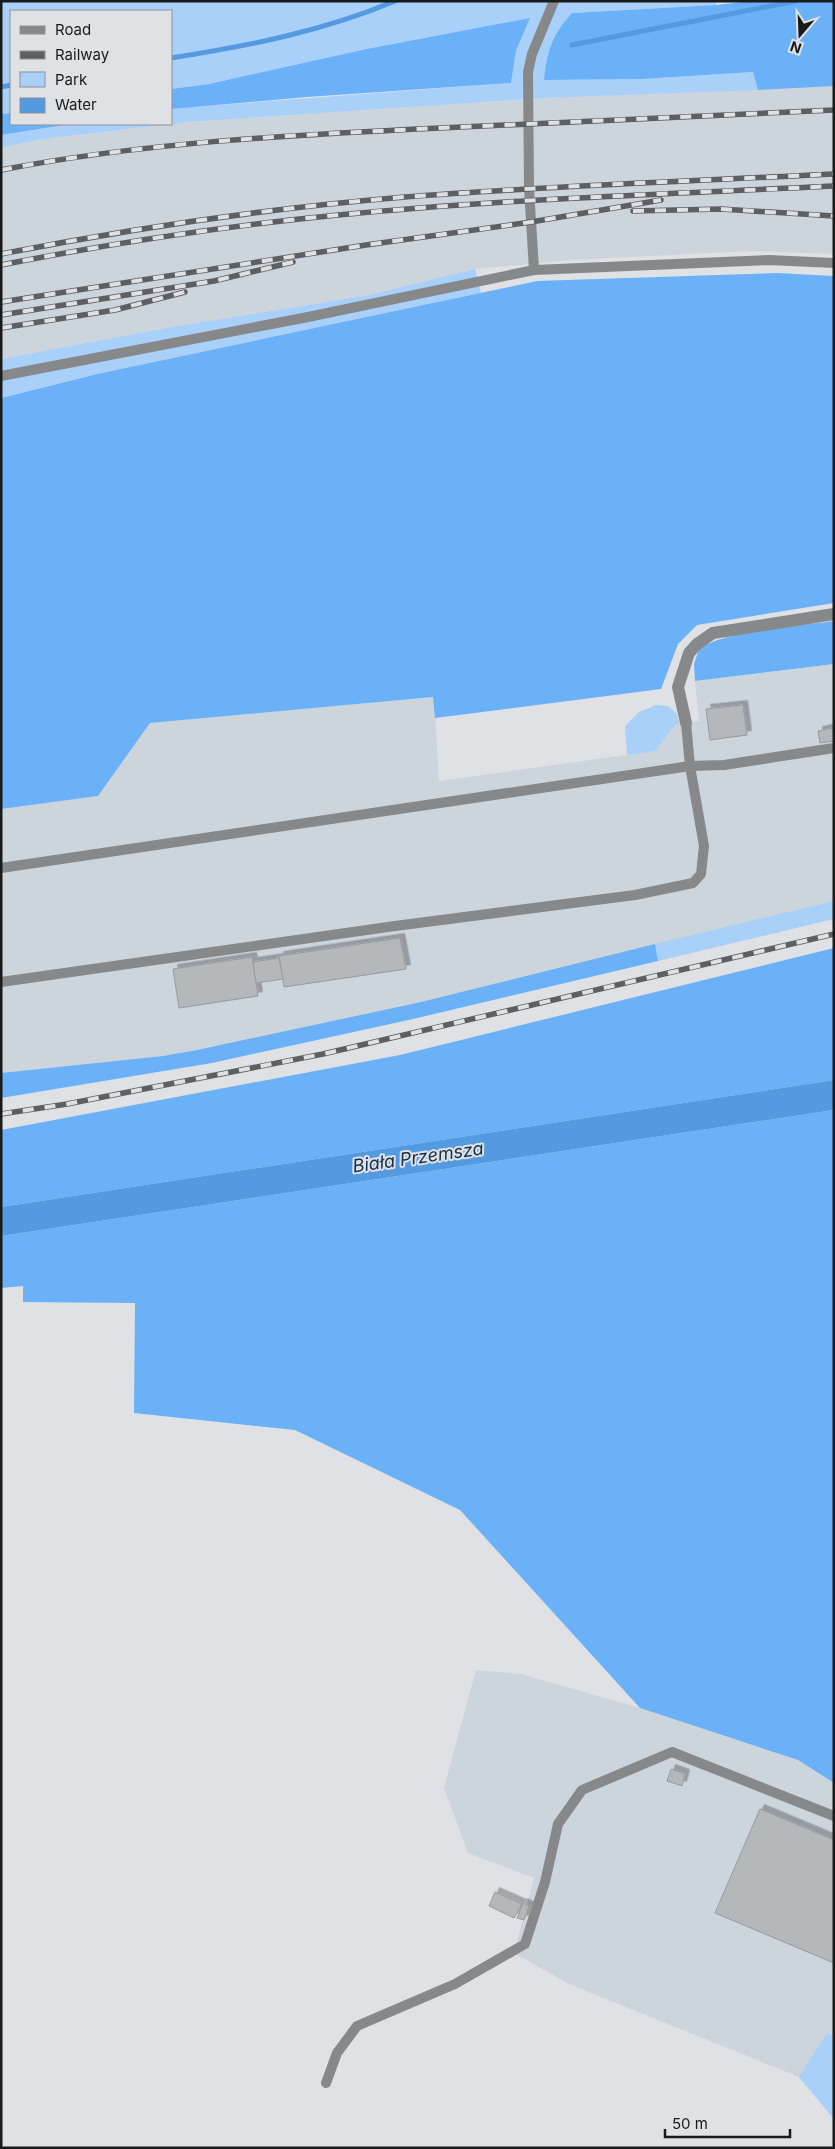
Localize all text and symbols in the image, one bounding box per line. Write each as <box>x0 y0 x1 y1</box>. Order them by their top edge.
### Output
legend <box>10 10 172 125</box>
north arrow <box>775 10 825 60</box>
text: Road <box>55 20 91 39</box>
text: N <box>788 38 803 58</box>
text: Railway <box>55 45 110 64</box>
text: Park <box>55 70 88 89</box>
text: Water <box>55 95 97 114</box>
water label: Biała Przemsza <box>351 1137 485 1177</box>
scale bar <box>665 2106 790 2138</box>
text: 50 m <box>672 2114 708 2133</box>

